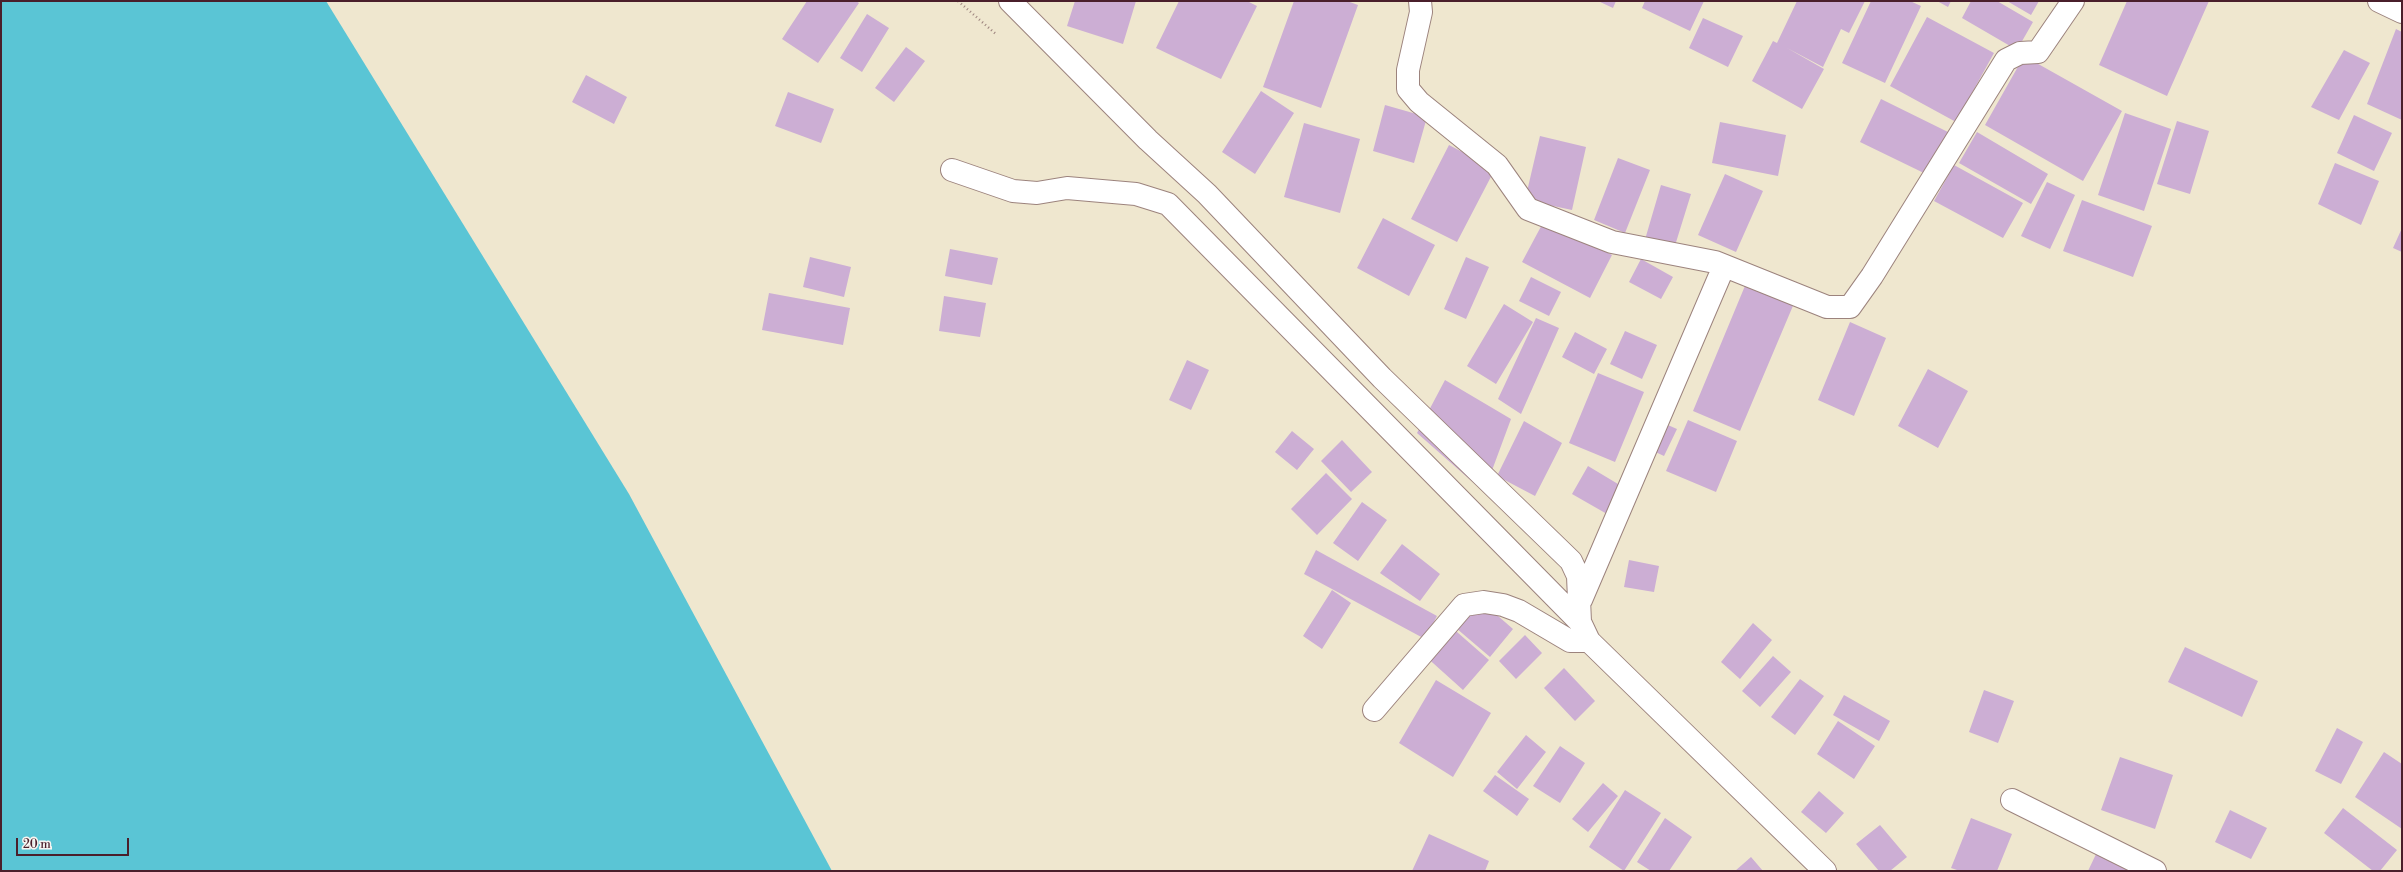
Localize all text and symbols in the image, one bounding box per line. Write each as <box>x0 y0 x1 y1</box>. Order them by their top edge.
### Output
scale bar <box>18 830 131 856</box>
text: 20 m <box>23 837 51 852</box>

